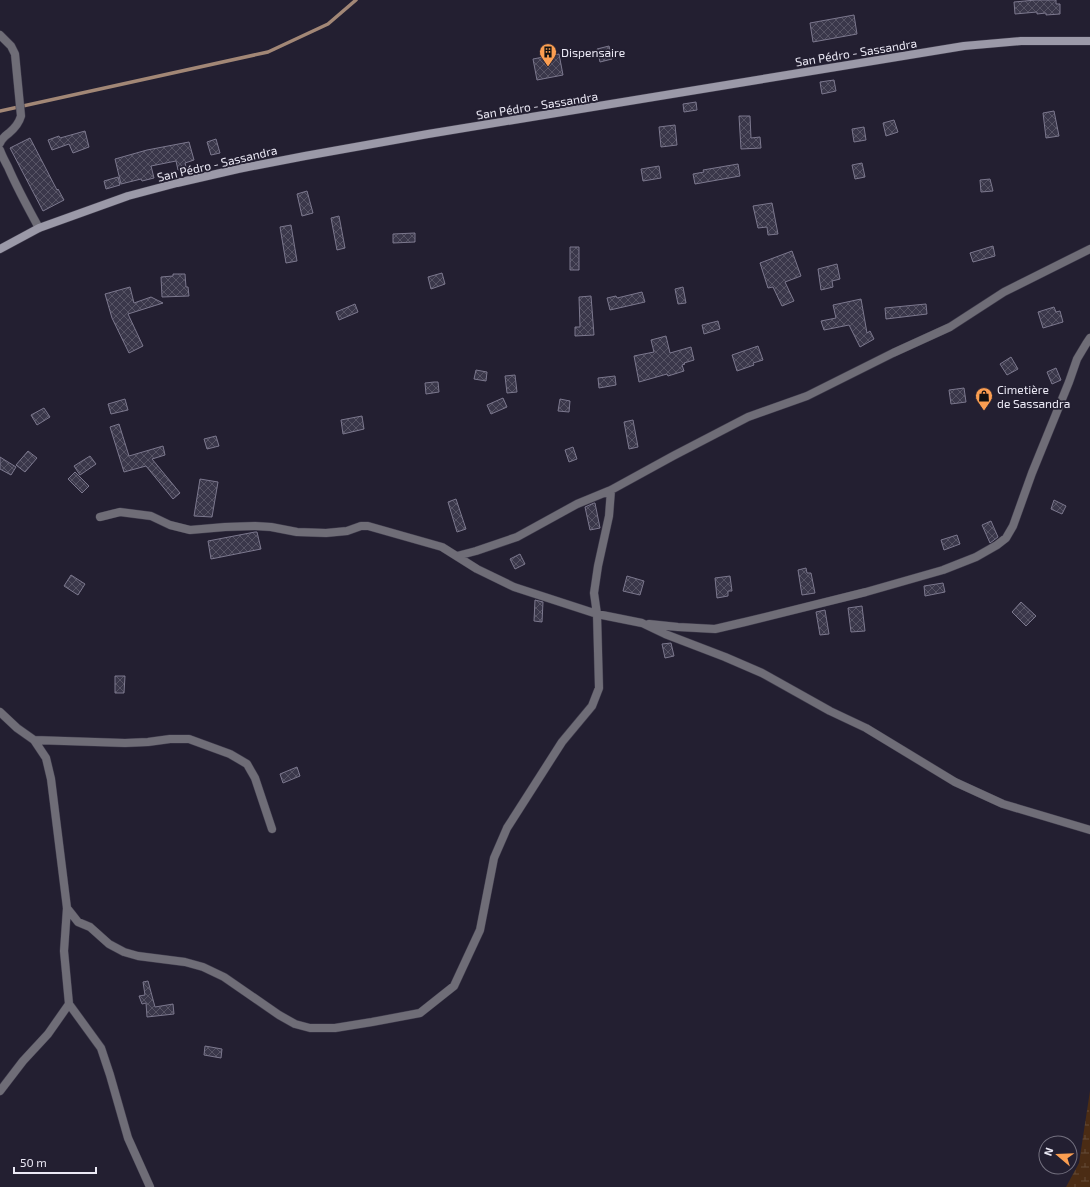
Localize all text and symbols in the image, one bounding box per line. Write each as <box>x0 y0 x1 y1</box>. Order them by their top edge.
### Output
street label: San Pédro - Sassandra <box>794 35 918 69</box>
building icon: Dispensaire <box>538 42 558 67</box>
place label: Dispensaire <box>561 45 625 59</box>
street label: San Pédro - Sassandra <box>475 88 599 122</box>
street label: San Pédro - Sassandra <box>156 142 278 184</box>
place label: Cimetière de Sassandra <box>997 382 1070 410</box>
shop icon: Cimetière de Sassandra <box>974 386 994 411</box>
north arrow <box>1038 1135 1078 1175</box>
text: N <box>1041 1146 1056 1157</box>
scale bar <box>14 1149 96 1175</box>
text: 50 m <box>20 1155 47 1169</box>

